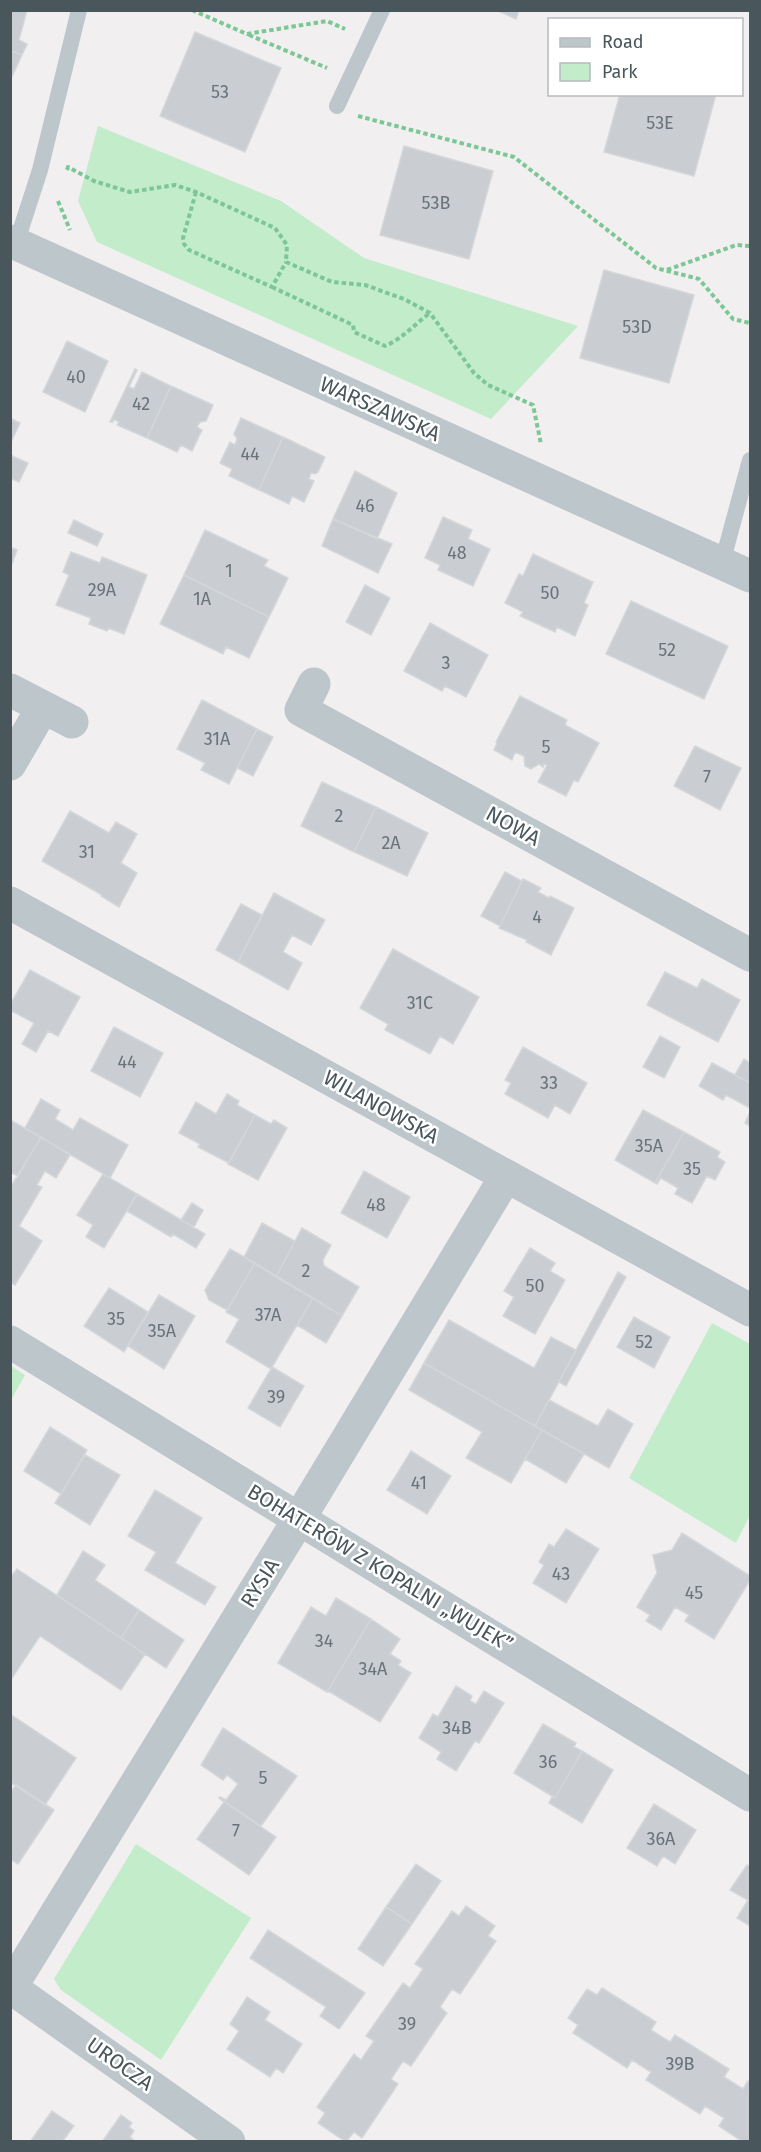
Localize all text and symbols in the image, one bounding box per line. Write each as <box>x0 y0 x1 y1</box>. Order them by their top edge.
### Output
legend <box>548 18 743 96</box>
text: Road <box>602 31 644 53</box>
text: Park <box>602 61 638 83</box>
house number: 53 <box>211 81 229 103</box>
house number: 53E <box>646 112 674 134</box>
house number: 53B <box>422 192 450 214</box>
house number: 53D <box>622 316 652 338</box>
house number: 40 <box>66 366 86 388</box>
street label: WARSZAWSKA <box>316 371 444 447</box>
house number: 42 <box>132 393 150 415</box>
house number: 44 <box>240 443 260 465</box>
house number: 46 <box>355 495 375 517</box>
house number: 48 <box>447 542 467 564</box>
house number: 1 <box>225 560 233 582</box>
house number: 29A <box>88 579 117 601</box>
house number: 50 <box>540 582 560 604</box>
house number: 1A <box>193 588 212 610</box>
house number: 52 <box>658 639 676 661</box>
house number: 3 <box>442 652 450 674</box>
house number: 31A <box>204 728 231 750</box>
house number: 5 <box>541 736 551 758</box>
house number: 7 <box>703 766 711 788</box>
street label: NOWA <box>481 801 545 851</box>
house number: 2 <box>335 805 344 827</box>
house number: 2A <box>381 832 401 854</box>
house number: 31 <box>79 841 95 863</box>
house number: 4 <box>532 906 542 928</box>
house number: 31C <box>407 992 433 1014</box>
house number: 44 <box>117 1051 137 1073</box>
street label: WILANOWSKA <box>319 1065 443 1149</box>
house number: 33 <box>540 1072 558 1094</box>
house number: 35A <box>635 1135 664 1157</box>
house number: 35 <box>683 1158 701 1180</box>
house number: 48 <box>366 1194 386 1216</box>
house number: 2 <box>302 1260 311 1282</box>
house number: 50 <box>525 1275 545 1297</box>
house number: 37A <box>255 1304 282 1326</box>
house number: 35 <box>107 1308 125 1330</box>
house number: 35A <box>148 1320 177 1342</box>
house number: 52 <box>635 1331 653 1353</box>
house number: 39 <box>267 1386 285 1408</box>
house number: 41 <box>411 1472 427 1494</box>
street label: BOHATERÓW Z KOPALNI „WUJEK” <box>243 1478 517 1658</box>
street label: RYSIA <box>235 1554 285 1612</box>
house number: 43 <box>552 1563 570 1585</box>
house number: 45 <box>685 1582 703 1604</box>
house number: 34 <box>315 1630 334 1652</box>
house number: 34A <box>359 1658 388 1680</box>
house number: 34B <box>442 1717 472 1739</box>
house number: 36 <box>539 1751 557 1773</box>
house number: 5 <box>258 1767 268 1789</box>
house number: 7 <box>232 1820 240 1842</box>
house number: 36A <box>647 1828 676 1850</box>
house number: 39 <box>398 2013 416 2035</box>
street label: UROCZA <box>82 2032 158 2096</box>
house number: 39B <box>665 2053 695 2075</box>

